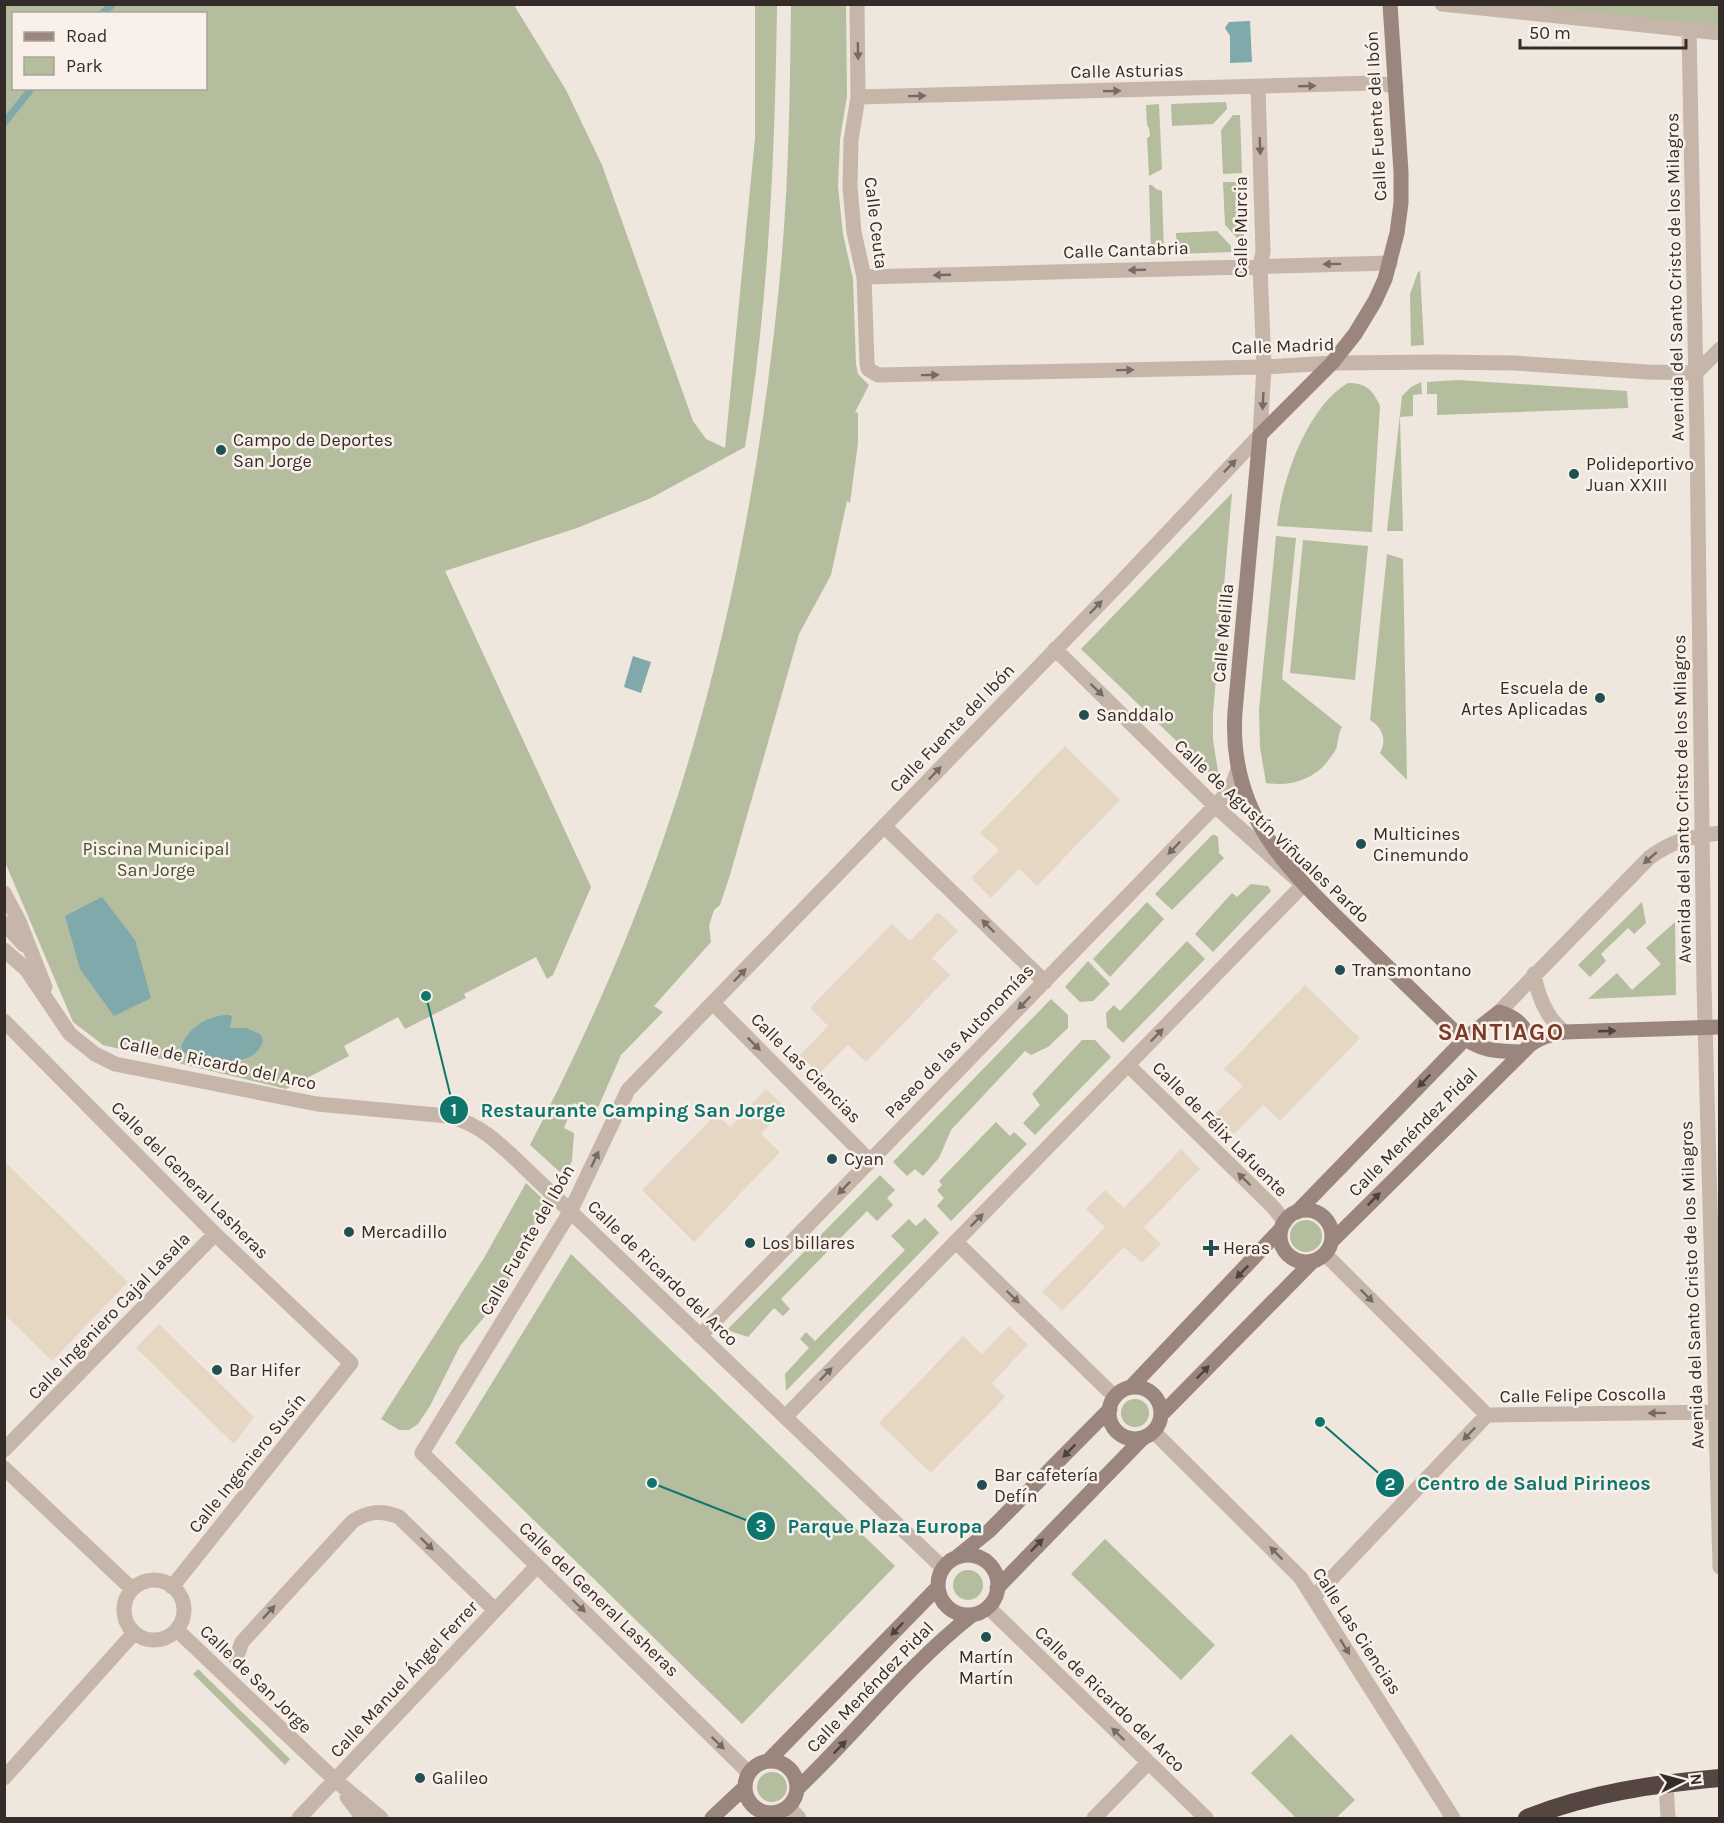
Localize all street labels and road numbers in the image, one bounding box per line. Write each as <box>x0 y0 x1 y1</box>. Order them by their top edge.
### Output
street label: Calle Fuente del Ibón <box>1361 30 1391 202</box>
street label: Calle Asturias <box>1070 59 1184 83</box>
street label: Avenida del Santo Cristo de los Milagros <box>1661 113 1689 441</box>
street label: Calle Ceuta <box>859 176 893 270</box>
street label: Calle Murcia <box>1230 176 1252 278</box>
street label: Calle Cantabria <box>1063 237 1189 263</box>
street label: Calle Madrid <box>1231 333 1335 359</box>
street label: Calle Melilla <box>1208 583 1238 683</box>
street label: Avenida del Santo Cristo de los Milagros <box>1668 635 1696 963</box>
street label: Calle Fuente del Ibón <box>885 659 1019 797</box>
street label: Calle de Agustín Viñuales Pardo <box>1170 735 1374 927</box>
street label: Paseo de las Autonomías <box>880 959 1038 1123</box>
street label: Calle Las Ciencias <box>746 1008 866 1128</box>
street label: Calle de Ricardo del Arco <box>118 1031 318 1095</box>
street label: Calle de Félix Lafuente <box>1148 1057 1292 1201</box>
street label: Calle Menéndez Pidal <box>1344 1063 1482 1201</box>
street label: Calle del General Lasheras <box>106 1096 274 1264</box>
street label: Avenida del Santo Cristo de los Milagros <box>1675 1120 1709 1450</box>
street label: Calle Fuente del Ibón <box>475 1161 579 1319</box>
street label: Calle de Ricardo del Arco <box>583 1195 743 1351</box>
street label: Calle Ingeniero Cajal Lasala <box>23 1228 195 1404</box>
street label: Calle Felipe Coscolla <box>1500 1383 1666 1407</box>
street label: Calle Ingeniero Susín <box>184 1389 310 1537</box>
street label: Calle del General Lasheras <box>514 1517 684 1681</box>
street label: Calle Las Ciencias <box>1308 1563 1406 1699</box>
street label: Calle Manuel Ángel Ferrer <box>325 1595 483 1762</box>
street label: Calle Menéndez Pidal <box>802 1617 938 1757</box>
street label: Calle de San Jorge <box>195 1620 317 1738</box>
street label: Calle de Ricardo del Arco <box>1030 1621 1190 1777</box>

